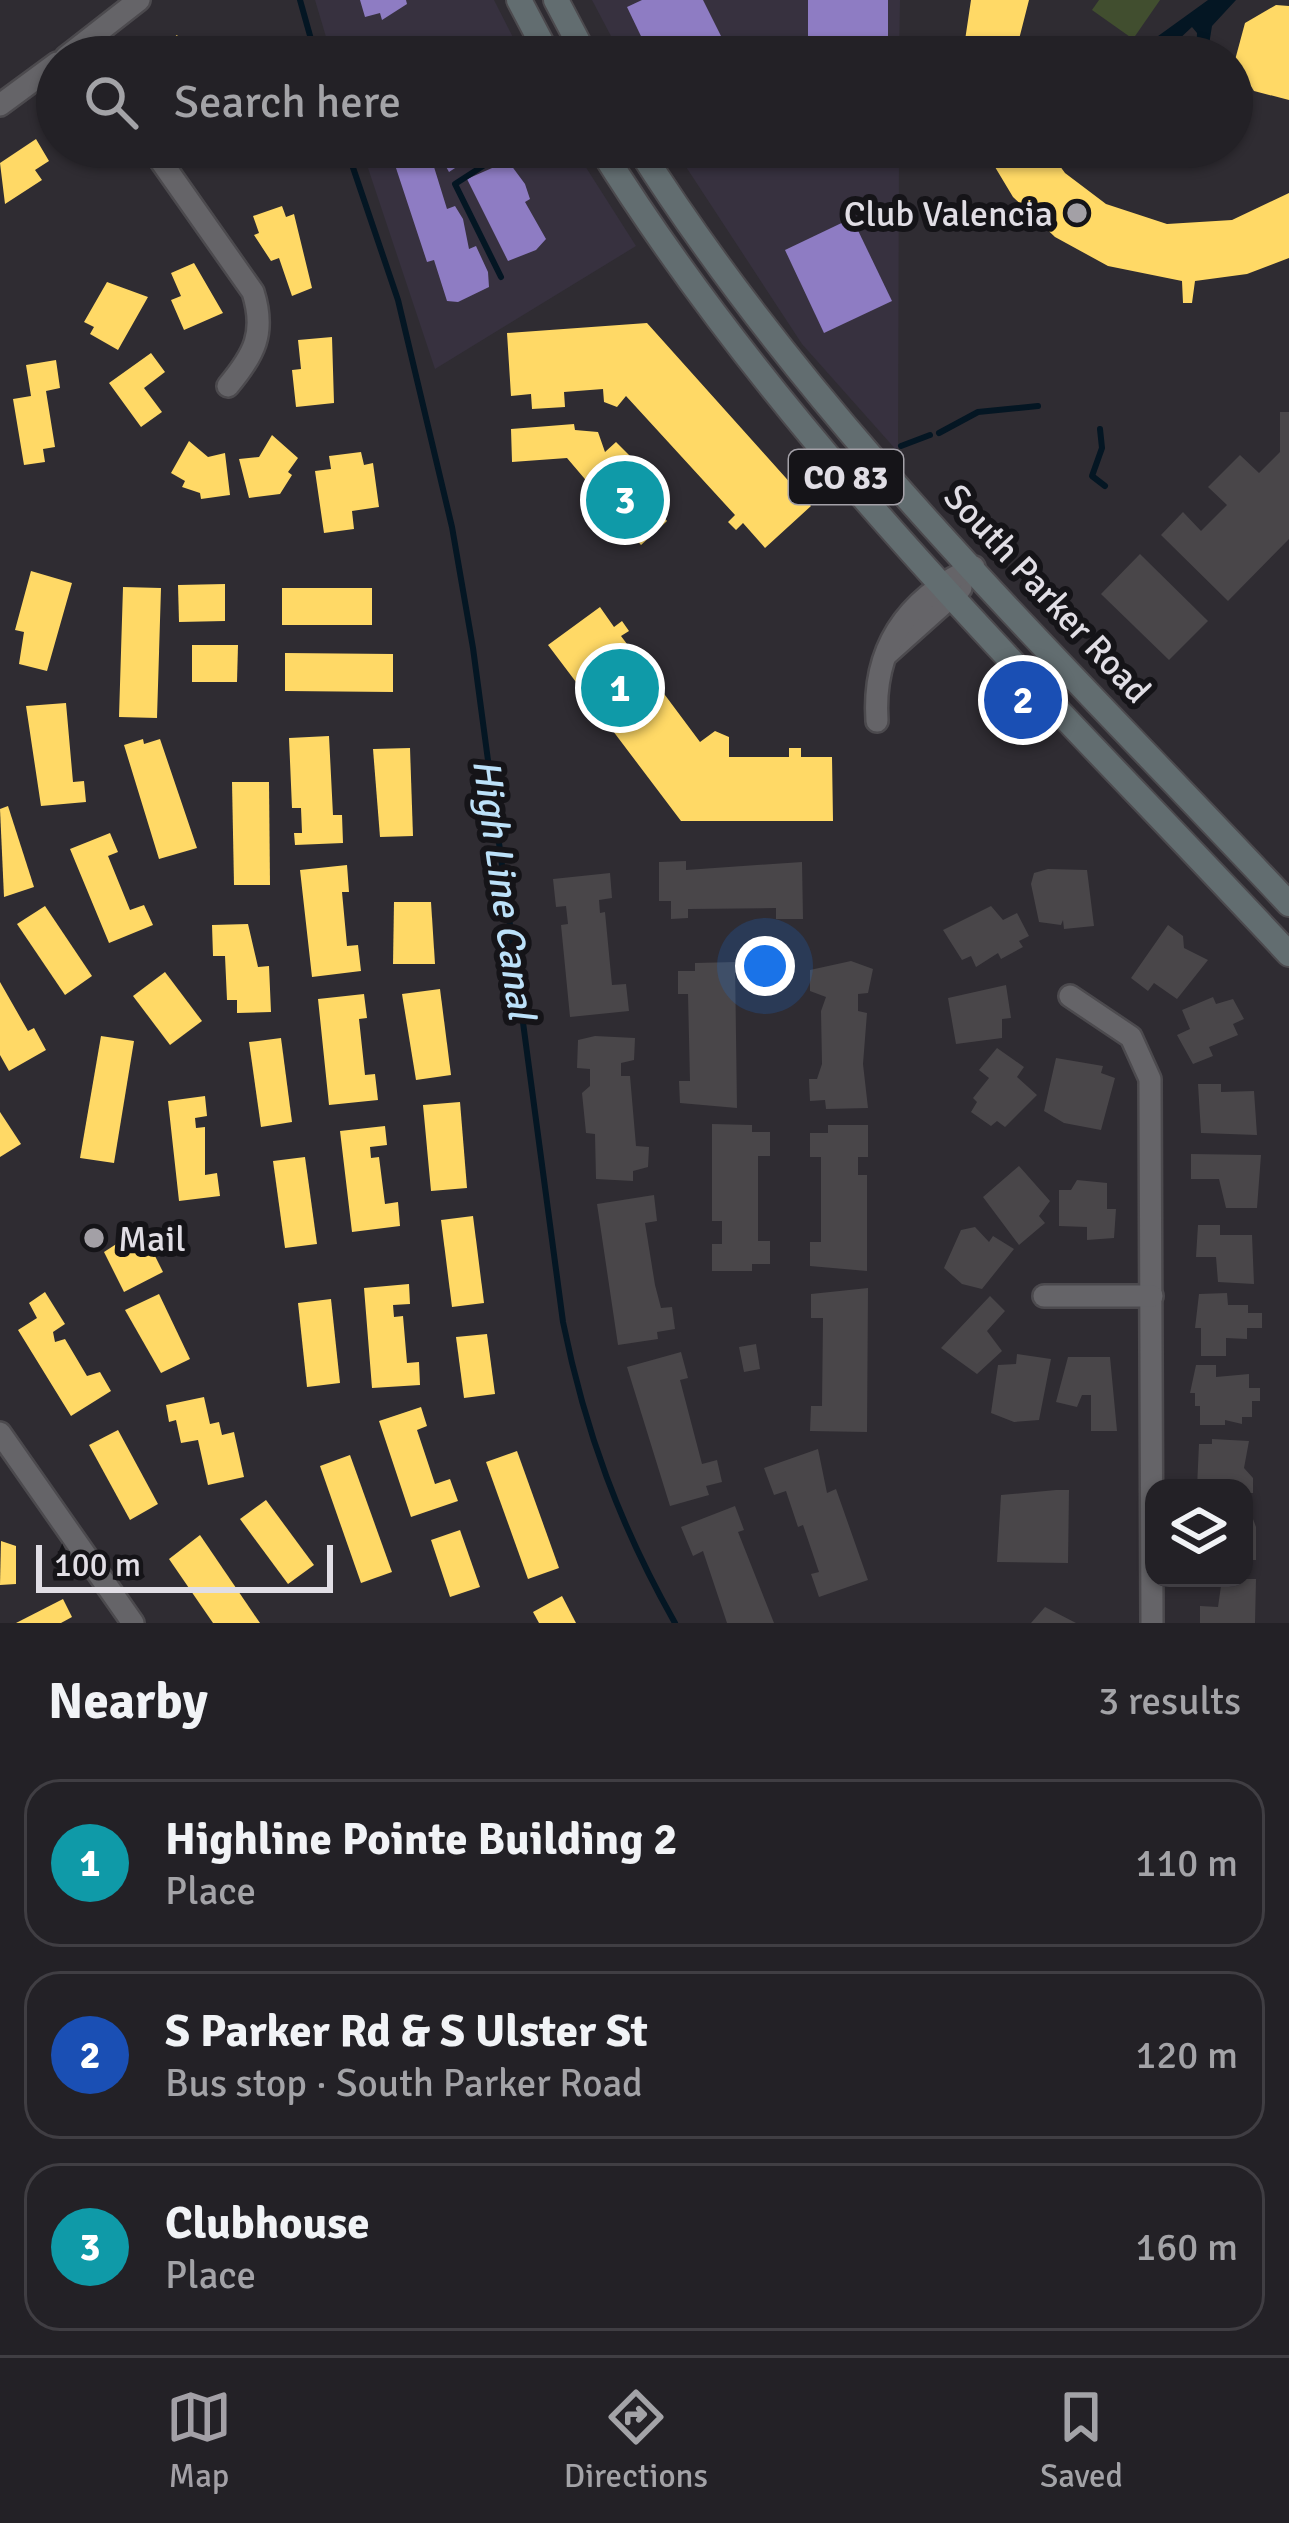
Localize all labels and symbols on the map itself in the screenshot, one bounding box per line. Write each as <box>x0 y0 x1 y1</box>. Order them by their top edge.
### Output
place label: Club Valencia <box>844 192 1053 237</box>
marker: Club Valencia <box>1064 200 1090 226</box>
road number: CO 83 <box>789 450 903 504</box>
pin: 3 <box>586 455 664 545</box>
street label: South Parker Road <box>934 475 1160 713</box>
pin: 1 <box>581 643 659 733</box>
pin: 2 <box>984 655 1062 745</box>
water label: High Line Canal <box>462 756 546 1025</box>
your location <box>735 936 795 996</box>
place label: Mail <box>118 1217 186 1262</box>
marker: Mail <box>81 1225 107 1251</box>
scale bar <box>36 1539 333 1592</box>

